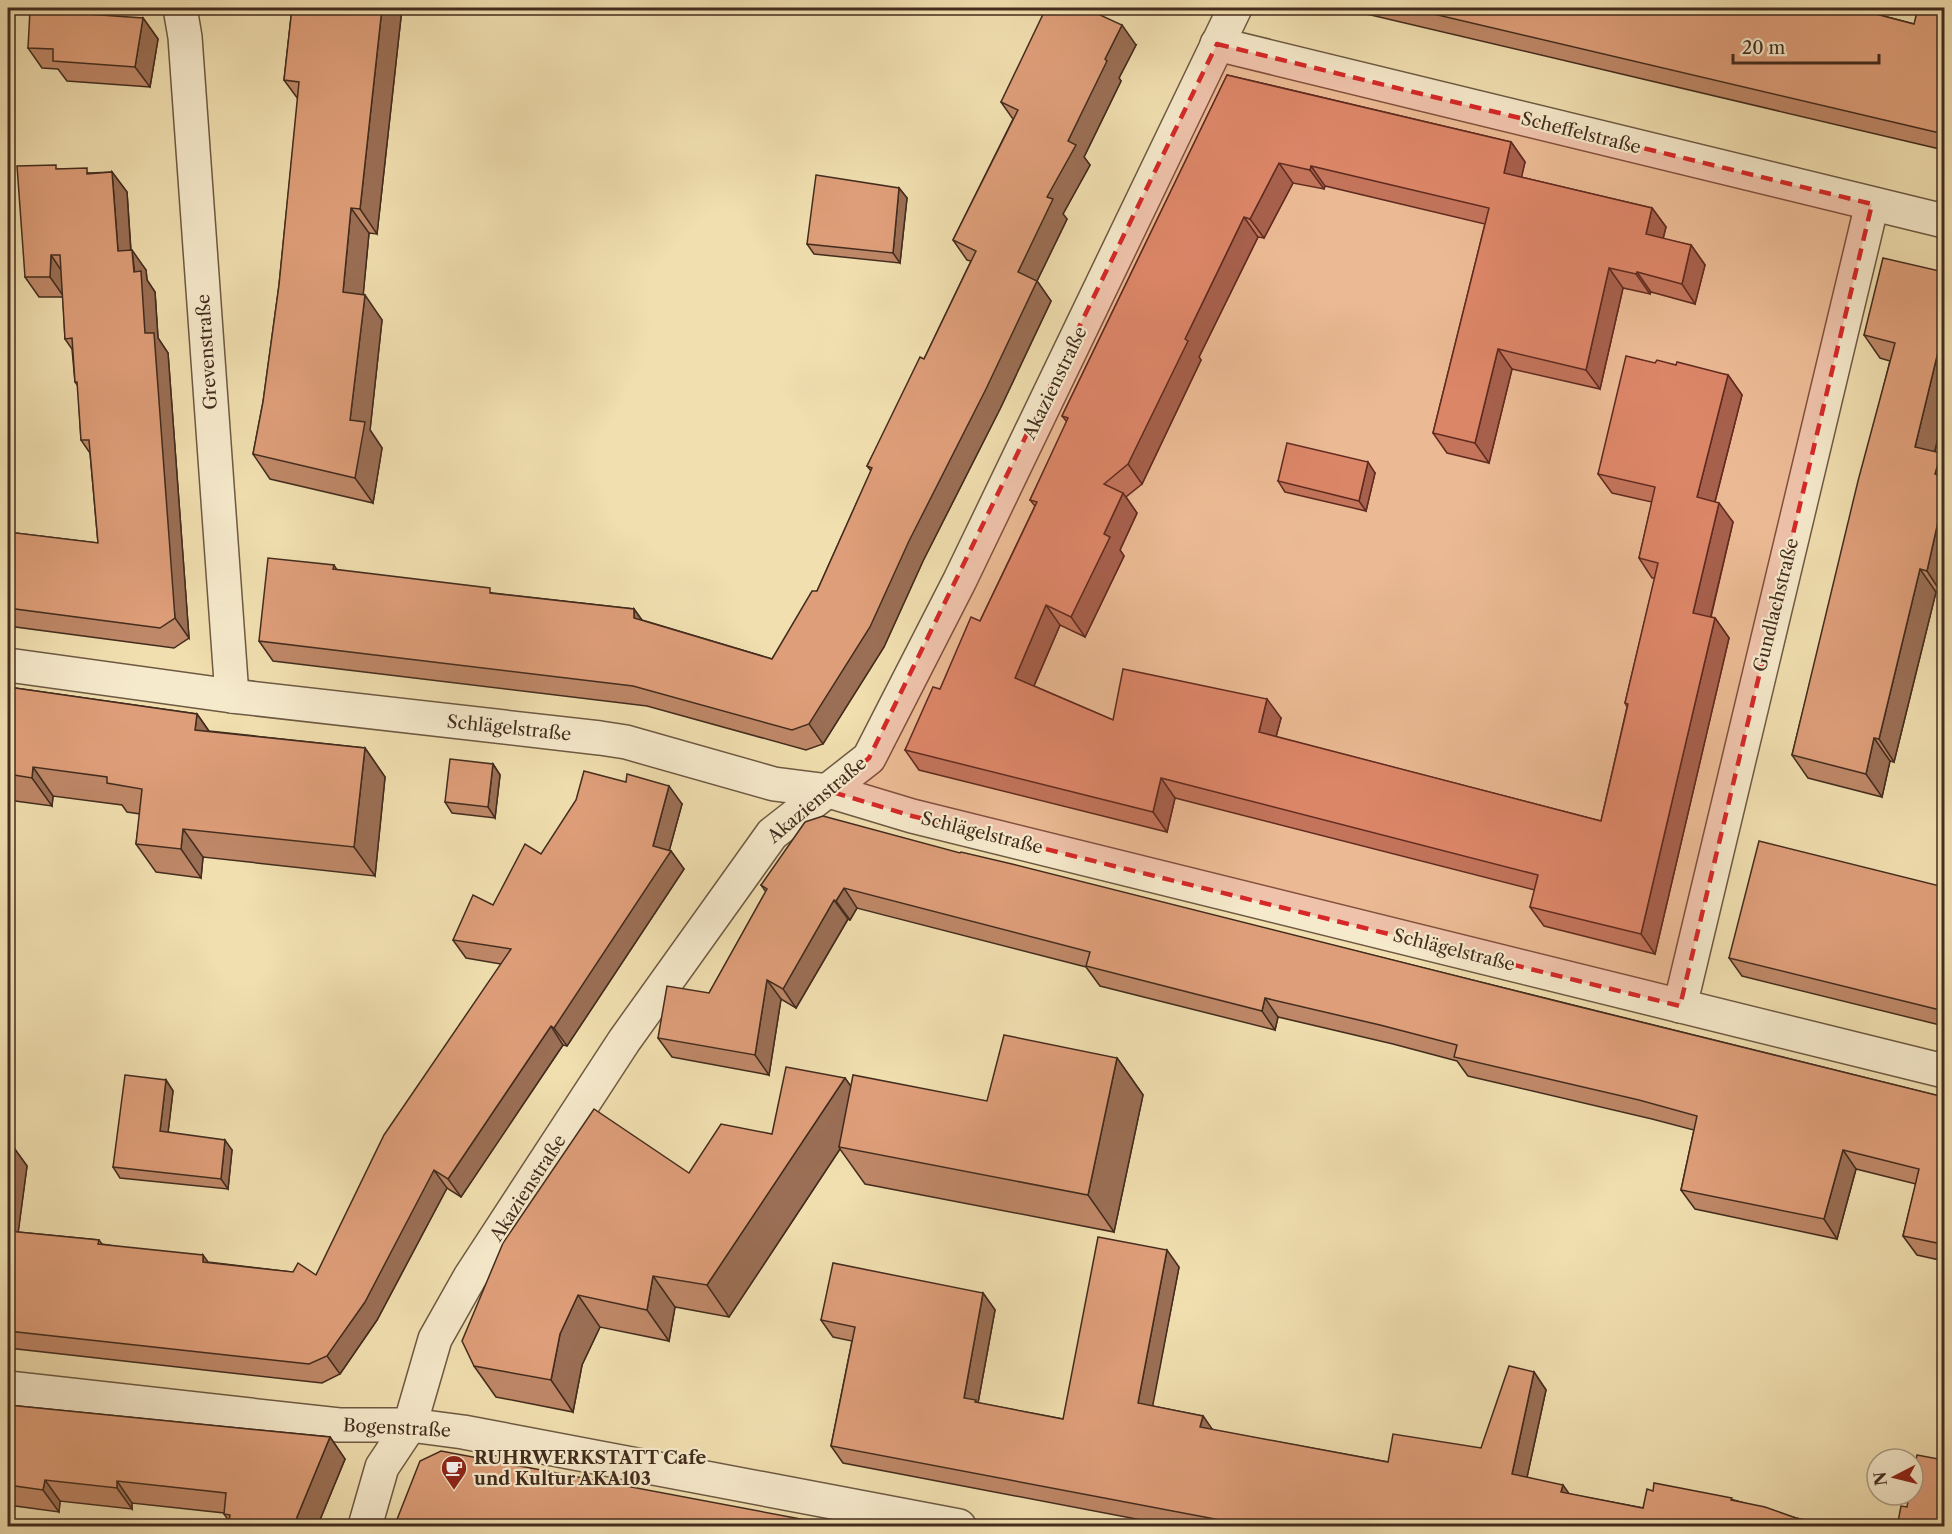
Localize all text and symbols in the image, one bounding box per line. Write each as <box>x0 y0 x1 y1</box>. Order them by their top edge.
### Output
scale bar <box>1733 27 1878 65</box>
text: 20 m <box>1742 37 1786 59</box>
street label: Scheffelstraße <box>1519 107 1643 159</box>
street label: Grevenstraße <box>192 293 222 411</box>
street label: Akazienstraße <box>1018 323 1092 444</box>
street label: Gundlachstraße <box>1749 536 1803 674</box>
street label: Schlägelstraße <box>446 711 572 745</box>
street label: Akazienstraße <box>762 752 871 848</box>
street label: Schlägelstraße <box>919 807 1045 859</box>
street label: Schlägelstraße <box>1391 924 1517 976</box>
street label: Akazienstraße <box>485 1131 571 1246</box>
street label: Bogenstraße <box>342 1414 452 1442</box>
place label: RUHRWERKSTATT Cafe und Kultur AKA103 <box>474 1447 706 1490</box>
north arrow <box>1865 1447 1925 1507</box>
cafe icon: RUHRWERKSTATT Cafe und Kultur AKA103 <box>439 1453 469 1491</box>
text: N <box>1869 1471 1891 1487</box>

